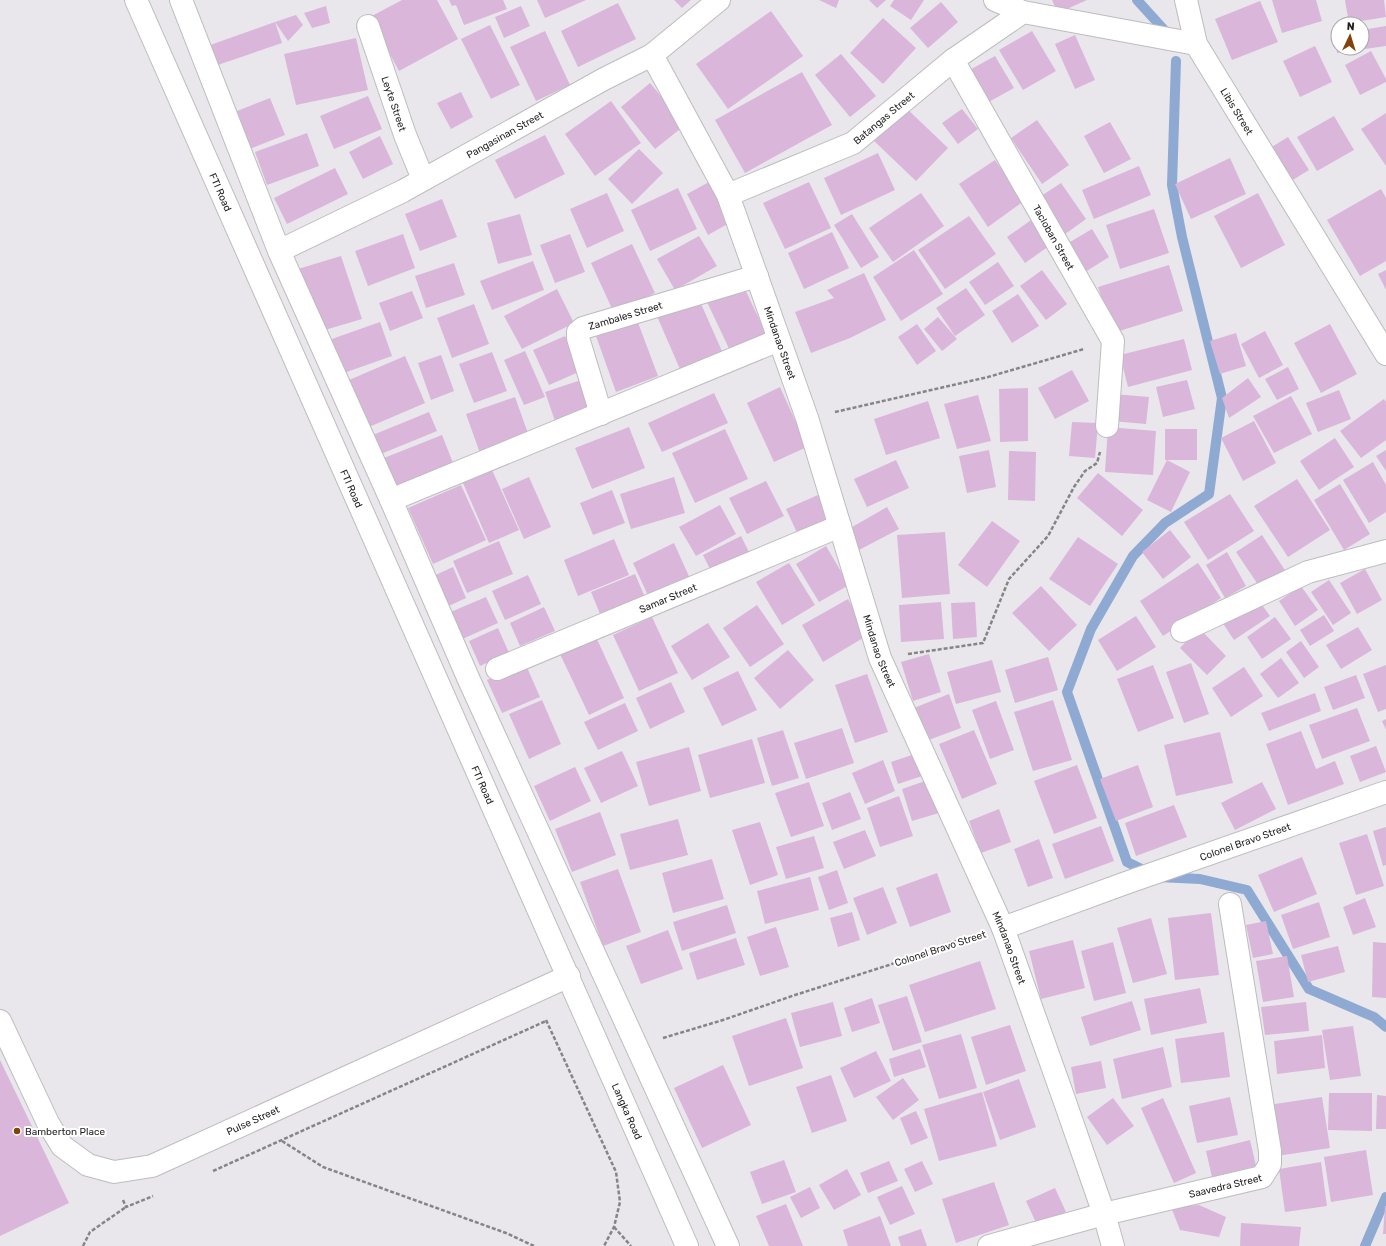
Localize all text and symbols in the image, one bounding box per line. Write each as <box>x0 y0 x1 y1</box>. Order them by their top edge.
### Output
north arrow <box>1330 16 1370 56</box>
text: N <box>1346 20 1355 33</box>
street label: Leyte Street <box>379 75 408 133</box>
street label: Libis Street <box>1217 86 1255 138</box>
street label: Batangas Street <box>851 90 917 147</box>
street label: Pangasinan Street <box>465 109 546 161</box>
street label: FTI Road <box>206 171 234 213</box>
street label: Tacloban Street <box>1030 203 1076 273</box>
street label: Zambales Street <box>587 300 664 333</box>
street label: Mindanao Street <box>761 305 798 381</box>
street label: FTI Road <box>337 468 365 510</box>
street label: Samar Street <box>638 581 699 616</box>
street label: Mindanao Street <box>860 613 898 690</box>
street label: FTI Road <box>468 764 496 806</box>
street label: Colonel Bravo Street <box>1198 821 1292 864</box>
street label: Mindanao Street <box>989 910 1028 986</box>
street label: Colonel Bravo Street <box>893 928 988 969</box>
street label: Langka Road <box>609 1082 644 1142</box>
street label: Pulse Street <box>225 1104 282 1138</box>
marker: Bamberton Place <box>12 1126 22 1136</box>
place label: Bamberton Place <box>25 1126 105 1138</box>
street label: Saavedra Street <box>1188 1172 1263 1201</box>

